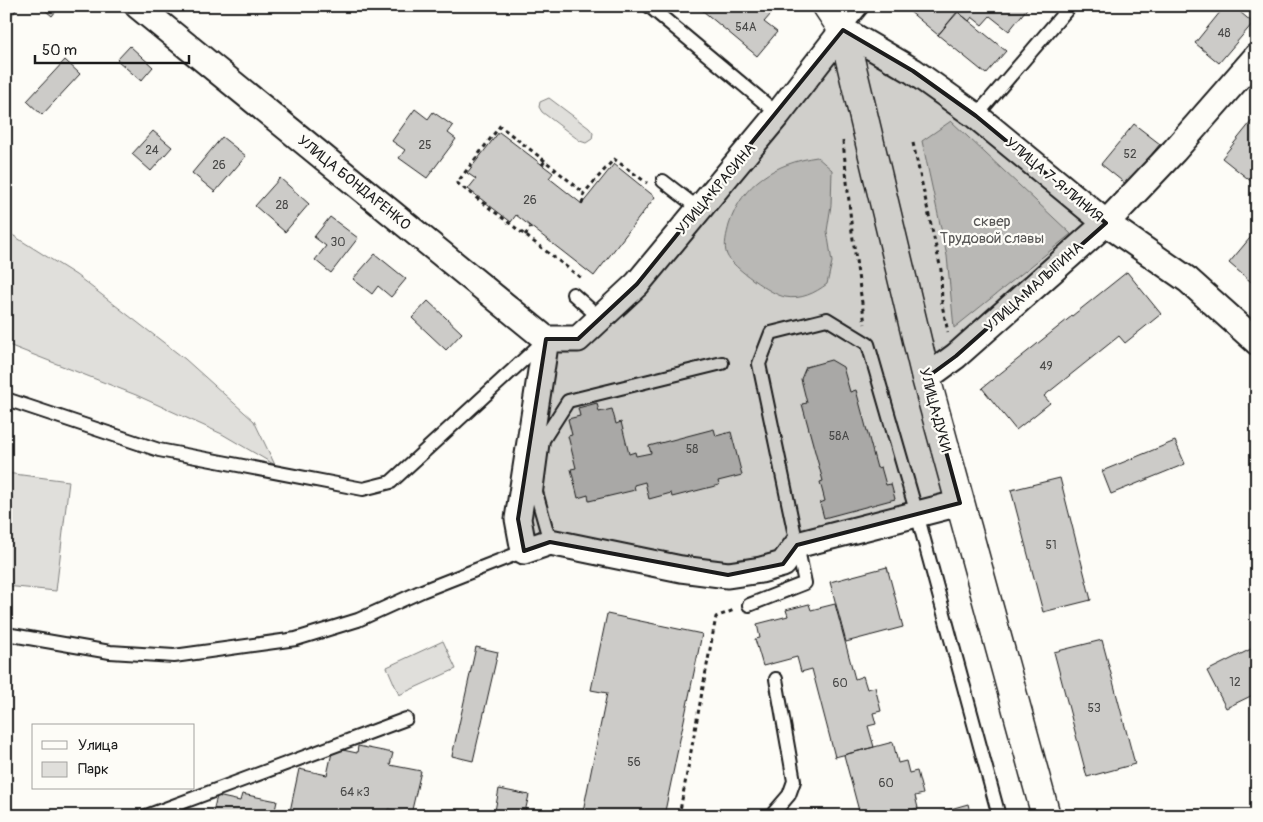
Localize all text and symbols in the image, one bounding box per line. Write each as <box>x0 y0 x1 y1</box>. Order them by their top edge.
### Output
house number: 54А <box>735 20 757 35</box>
house number: 48 <box>1217 26 1231 41</box>
scale bar <box>35 32 189 64</box>
text: 50 m <box>42 41 77 60</box>
street label: УЛИЦА БОНДАРЕНКО <box>294 131 414 235</box>
street label: УЛИЦА 7-Я ЛИНИЯ <box>1001 133 1107 227</box>
house number: 25 <box>418 138 432 153</box>
street label: УЛИЦА КРАСИНА <box>672 139 760 239</box>
house number: 24 <box>145 143 159 158</box>
house number: 52 <box>1123 147 1137 162</box>
house number: 26 <box>212 158 226 173</box>
house number: 26 <box>523 193 537 208</box>
house number: 28 <box>276 198 288 213</box>
park label: сквер Трудовой славы <box>940 212 1044 248</box>
house number: 30 <box>331 235 345 250</box>
street label: УЛИЦА МАЛЫГИНА <box>981 237 1088 336</box>
house number: 49 <box>1039 359 1053 374</box>
street label: УЛИЦА ДУКИ <box>915 366 955 454</box>
house number: 58А <box>829 429 849 444</box>
house number: 58 <box>686 442 698 457</box>
house number: 51 <box>1045 538 1057 553</box>
house number: 12 <box>1229 675 1241 690</box>
house number: 60 <box>832 676 848 691</box>
house number: 53 <box>1087 701 1101 716</box>
legend <box>32 724 195 790</box>
text: Улица <box>78 736 118 755</box>
house number: 56 <box>627 755 641 770</box>
text: Парк <box>78 760 109 779</box>
house number: 60 <box>878 776 894 791</box>
house number: 64 к3 <box>340 785 370 800</box>

